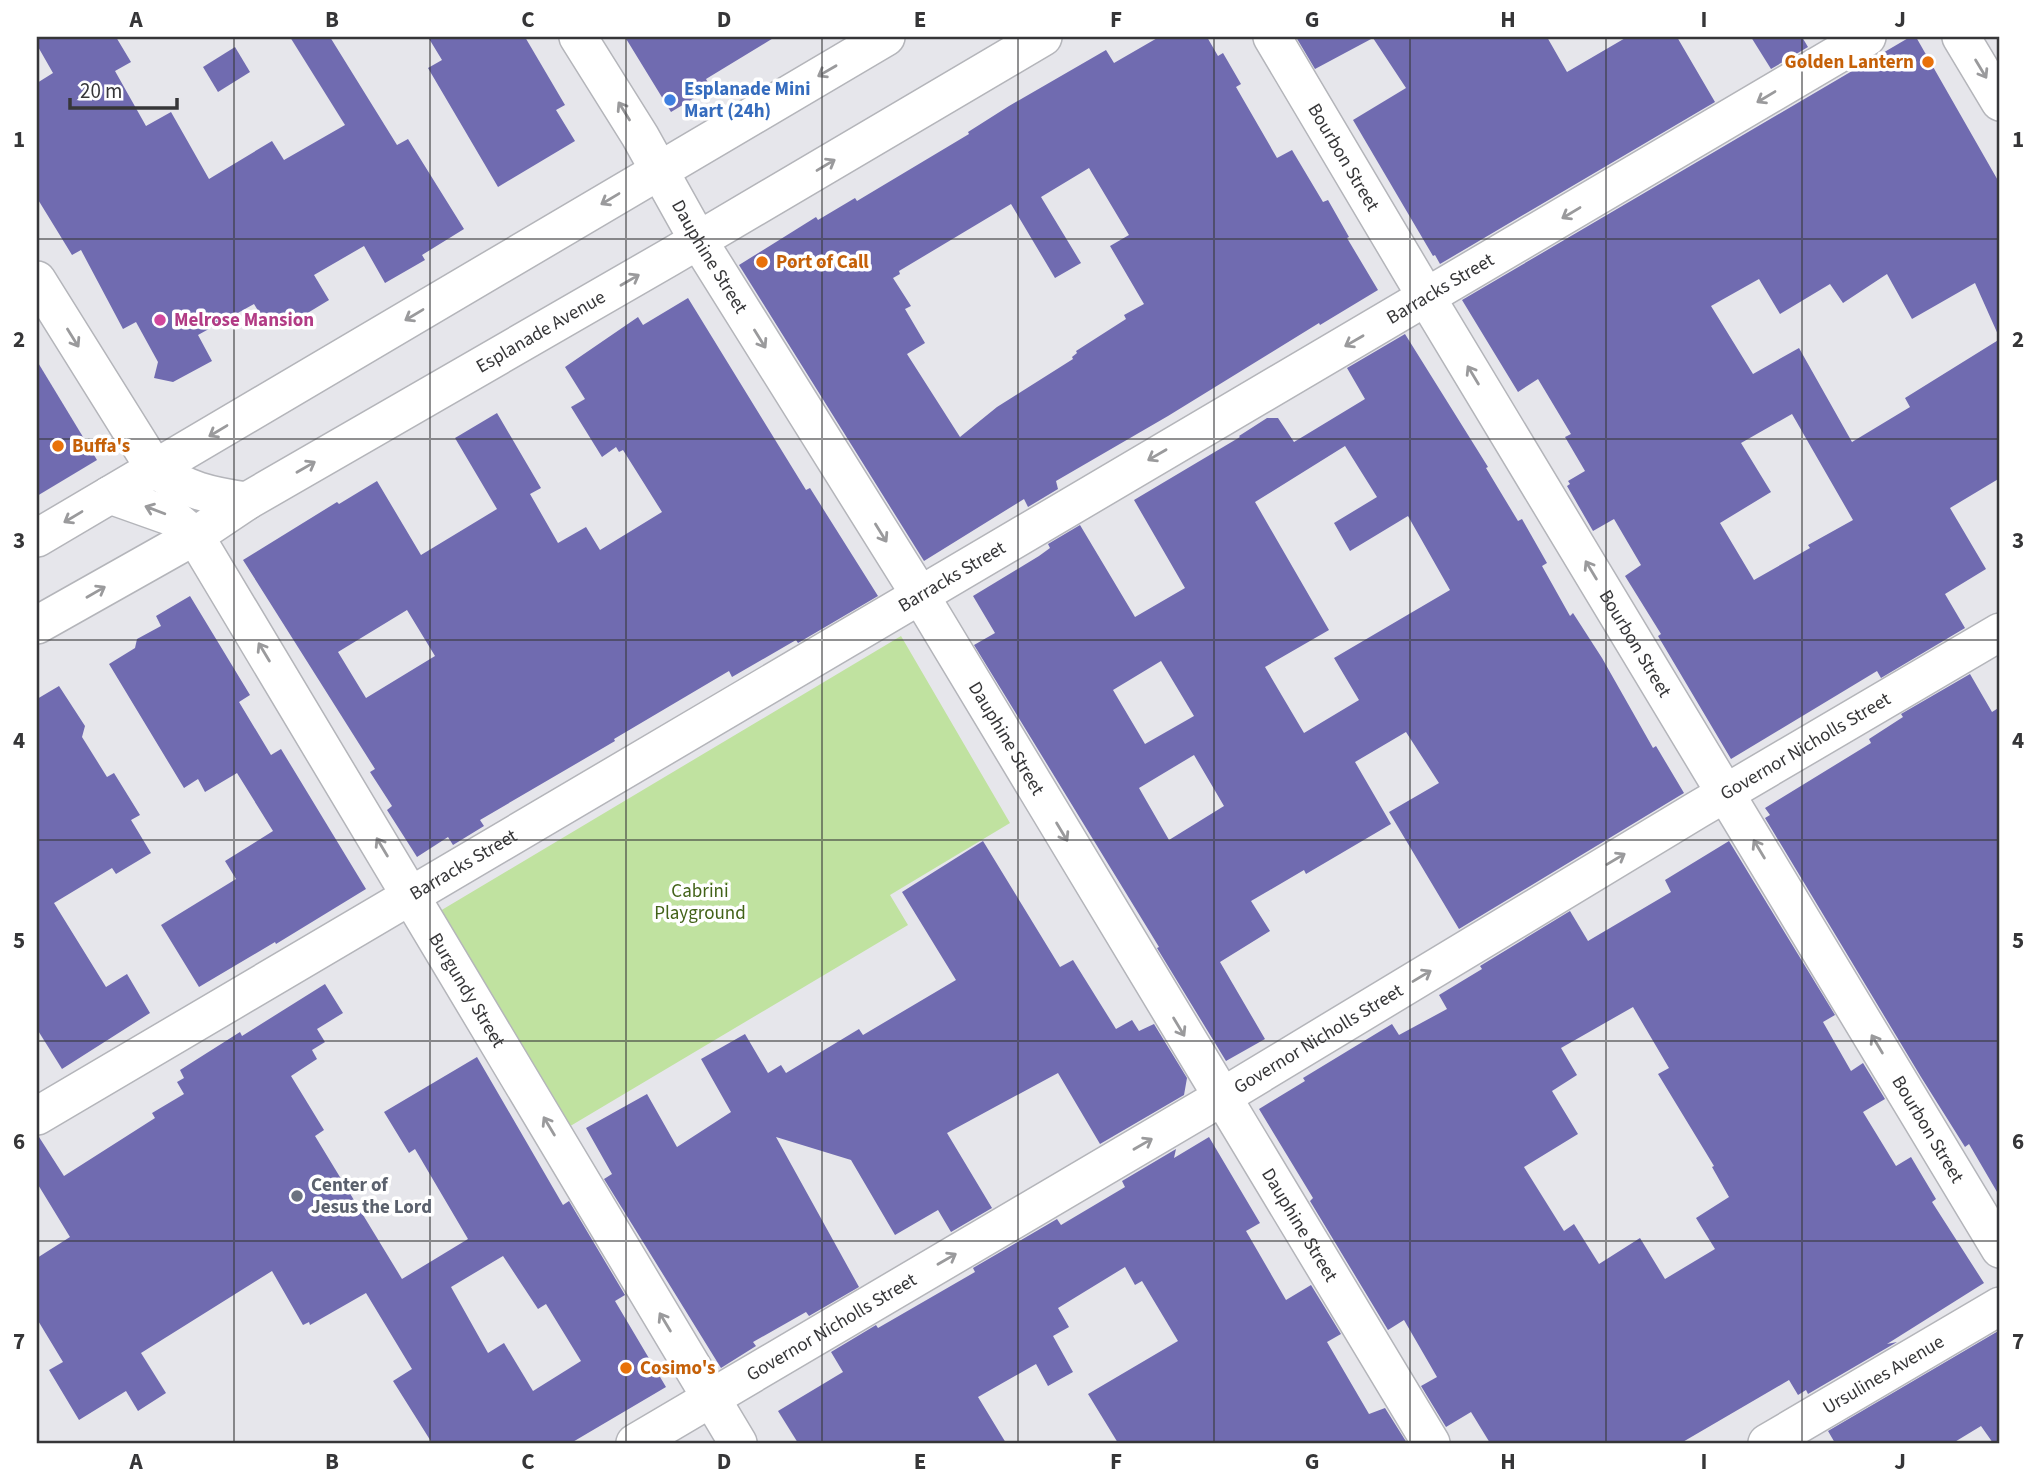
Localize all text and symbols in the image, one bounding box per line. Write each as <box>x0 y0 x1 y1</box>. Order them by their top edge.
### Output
text: A <box>128 3 143 36</box>
text: B <box>325 3 339 36</box>
text: C <box>521 3 535 36</box>
text: D <box>717 3 731 36</box>
text: E <box>914 3 926 36</box>
text: F <box>1110 3 1122 36</box>
text: G <box>1305 3 1319 36</box>
text: H <box>1500 3 1516 36</box>
text: I <box>1701 3 1707 36</box>
text: J <box>1894 3 1906 36</box>
place label: Golden Lantern <box>1785 49 1914 76</box>
marker: Golden Lantern <box>1920 54 1936 70</box>
one-way arrow <box>1974 59 1988 79</box>
one-way arrow <box>818 64 838 78</box>
scale bar <box>70 66 177 110</box>
text: 20 m <box>80 76 122 106</box>
place label: Esplanade Mini Mart (24h) <box>684 76 810 125</box>
one-way arrow <box>1757 90 1777 104</box>
marker: Esplanade Mini Mart (24h) <box>662 92 678 108</box>
street label: Bourbon Street <box>1301 98 1386 217</box>
one-way arrow <box>617 102 632 121</box>
text: 1 <box>13 123 25 156</box>
text: 1 <box>2012 123 2024 156</box>
one-way arrow <box>816 158 836 172</box>
one-way arrow <box>600 192 620 206</box>
street label: Dauphine Street <box>665 195 754 319</box>
one-way arrow <box>1561 206 1581 220</box>
street label: Barracks Street <box>1381 246 1500 331</box>
place label: Port of Call <box>776 249 869 276</box>
marker: Port of Call <box>754 254 770 270</box>
one-way arrow <box>620 273 640 287</box>
street label: Esplanade Avenue <box>471 284 610 380</box>
place label: Melrose Mansion <box>174 307 314 334</box>
one-way arrow <box>405 308 425 322</box>
marker: Melrose Mansion <box>152 312 168 328</box>
text: 2 <box>13 323 25 356</box>
text: 2 <box>2012 323 2024 356</box>
one-way arrow <box>67 327 81 347</box>
one-way arrow <box>754 329 768 349</box>
one-way arrow <box>1344 334 1364 348</box>
one-way arrow <box>1466 366 1480 386</box>
one-way arrow <box>209 424 229 438</box>
place label: Buffa's <box>72 433 130 460</box>
marker: Buffa's <box>50 438 66 454</box>
one-way arrow <box>1148 449 1168 463</box>
one-way arrow <box>295 460 315 474</box>
one-way arrow <box>145 503 166 516</box>
one-way arrow <box>64 510 84 524</box>
one-way arrow <box>874 522 888 542</box>
text: 3 <box>13 524 25 557</box>
text: 3 <box>2012 524 2024 557</box>
street label: Barracks Street <box>893 534 1011 619</box>
one-way arrow <box>1584 560 1598 580</box>
one-way arrow <box>85 585 106 598</box>
street label: Bourbon Street <box>1592 585 1678 703</box>
one-way arrow <box>257 642 271 662</box>
street label: Dauphine Street <box>962 676 1051 801</box>
street label: Governor Nicholls Street <box>1715 685 1896 807</box>
text: 4 <box>13 724 25 757</box>
text: 4 <box>2012 724 2024 757</box>
one-way arrow <box>1056 821 1070 841</box>
street label: Barracks Street <box>405 822 523 907</box>
one-way arrow <box>374 837 388 857</box>
one-way arrow <box>1752 839 1766 859</box>
one-way arrow <box>1606 851 1626 865</box>
park label: Cabrini Playground <box>654 878 746 927</box>
text: 5 <box>13 924 25 957</box>
text: 5 <box>2012 924 2024 957</box>
street label: Burgundy Street <box>422 928 512 1053</box>
one-way arrow <box>1411 969 1431 983</box>
street label: Governor Nicholls Street <box>1229 977 1409 1100</box>
one-way arrow <box>1173 1016 1187 1036</box>
one-way arrow <box>1869 1034 1883 1054</box>
street label: Bourbon Street <box>1885 1070 1971 1189</box>
one-way arrow <box>541 1117 555 1137</box>
text: 6 <box>13 1125 25 1158</box>
text: 6 <box>2012 1125 2024 1158</box>
one-way arrow <box>1132 1137 1152 1151</box>
street label: Dauphine Street <box>1255 1163 1345 1287</box>
place label: Center of Jesus the Lord <box>311 1172 432 1221</box>
marker: Center of Jesus the Lord <box>289 1188 305 1204</box>
one-way arrow <box>936 1252 956 1266</box>
street label: Governor Nicholls Street <box>741 1266 922 1388</box>
one-way arrow <box>658 1312 672 1332</box>
text: 7 <box>13 1325 25 1358</box>
text: 7 <box>2012 1325 2024 1358</box>
street label: Ursulines Avenue <box>1818 1328 1949 1421</box>
place label: Cosimo's <box>640 1355 715 1382</box>
marker: Cosimo's <box>618 1360 634 1376</box>
text: A <box>128 1445 143 1478</box>
text: B <box>325 1445 339 1478</box>
text: C <box>521 1445 535 1478</box>
text: D <box>717 1445 731 1478</box>
text: E <box>914 1445 926 1478</box>
text: F <box>1110 1445 1122 1478</box>
text: G <box>1305 1445 1319 1478</box>
text: H <box>1500 1445 1516 1478</box>
text: I <box>1701 1445 1707 1478</box>
text: J <box>1894 1445 1906 1478</box>

